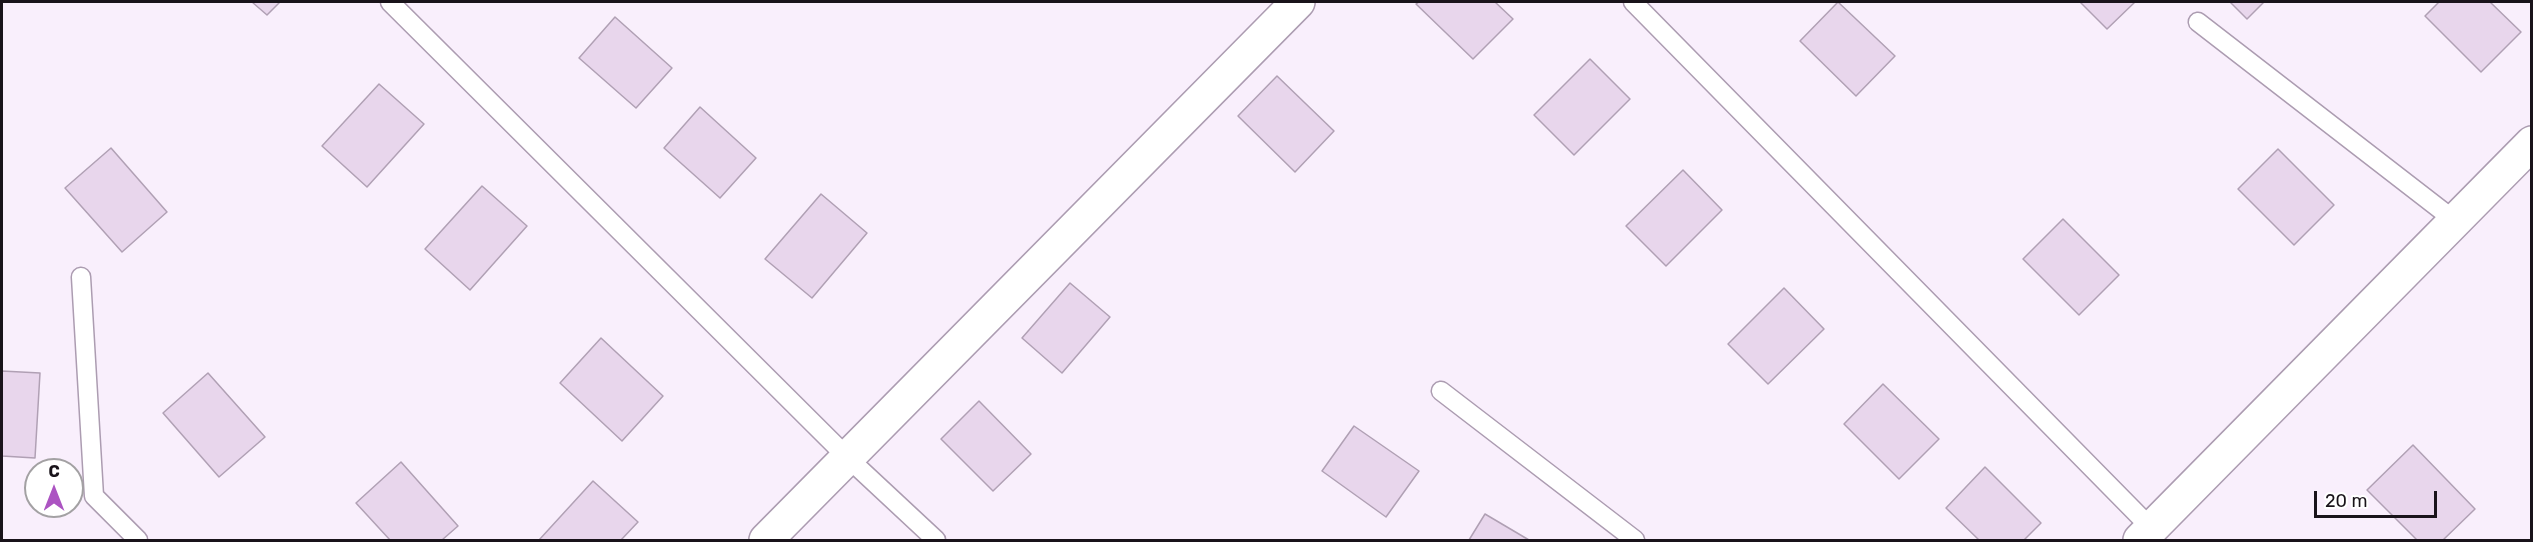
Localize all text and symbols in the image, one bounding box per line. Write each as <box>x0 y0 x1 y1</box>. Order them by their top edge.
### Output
north arrow <box>24 458 84 518</box>
text: С <box>48 462 60 481</box>
scale bar <box>2317 479 2440 517</box>
text: 20 m <box>2325 490 2367 512</box>

